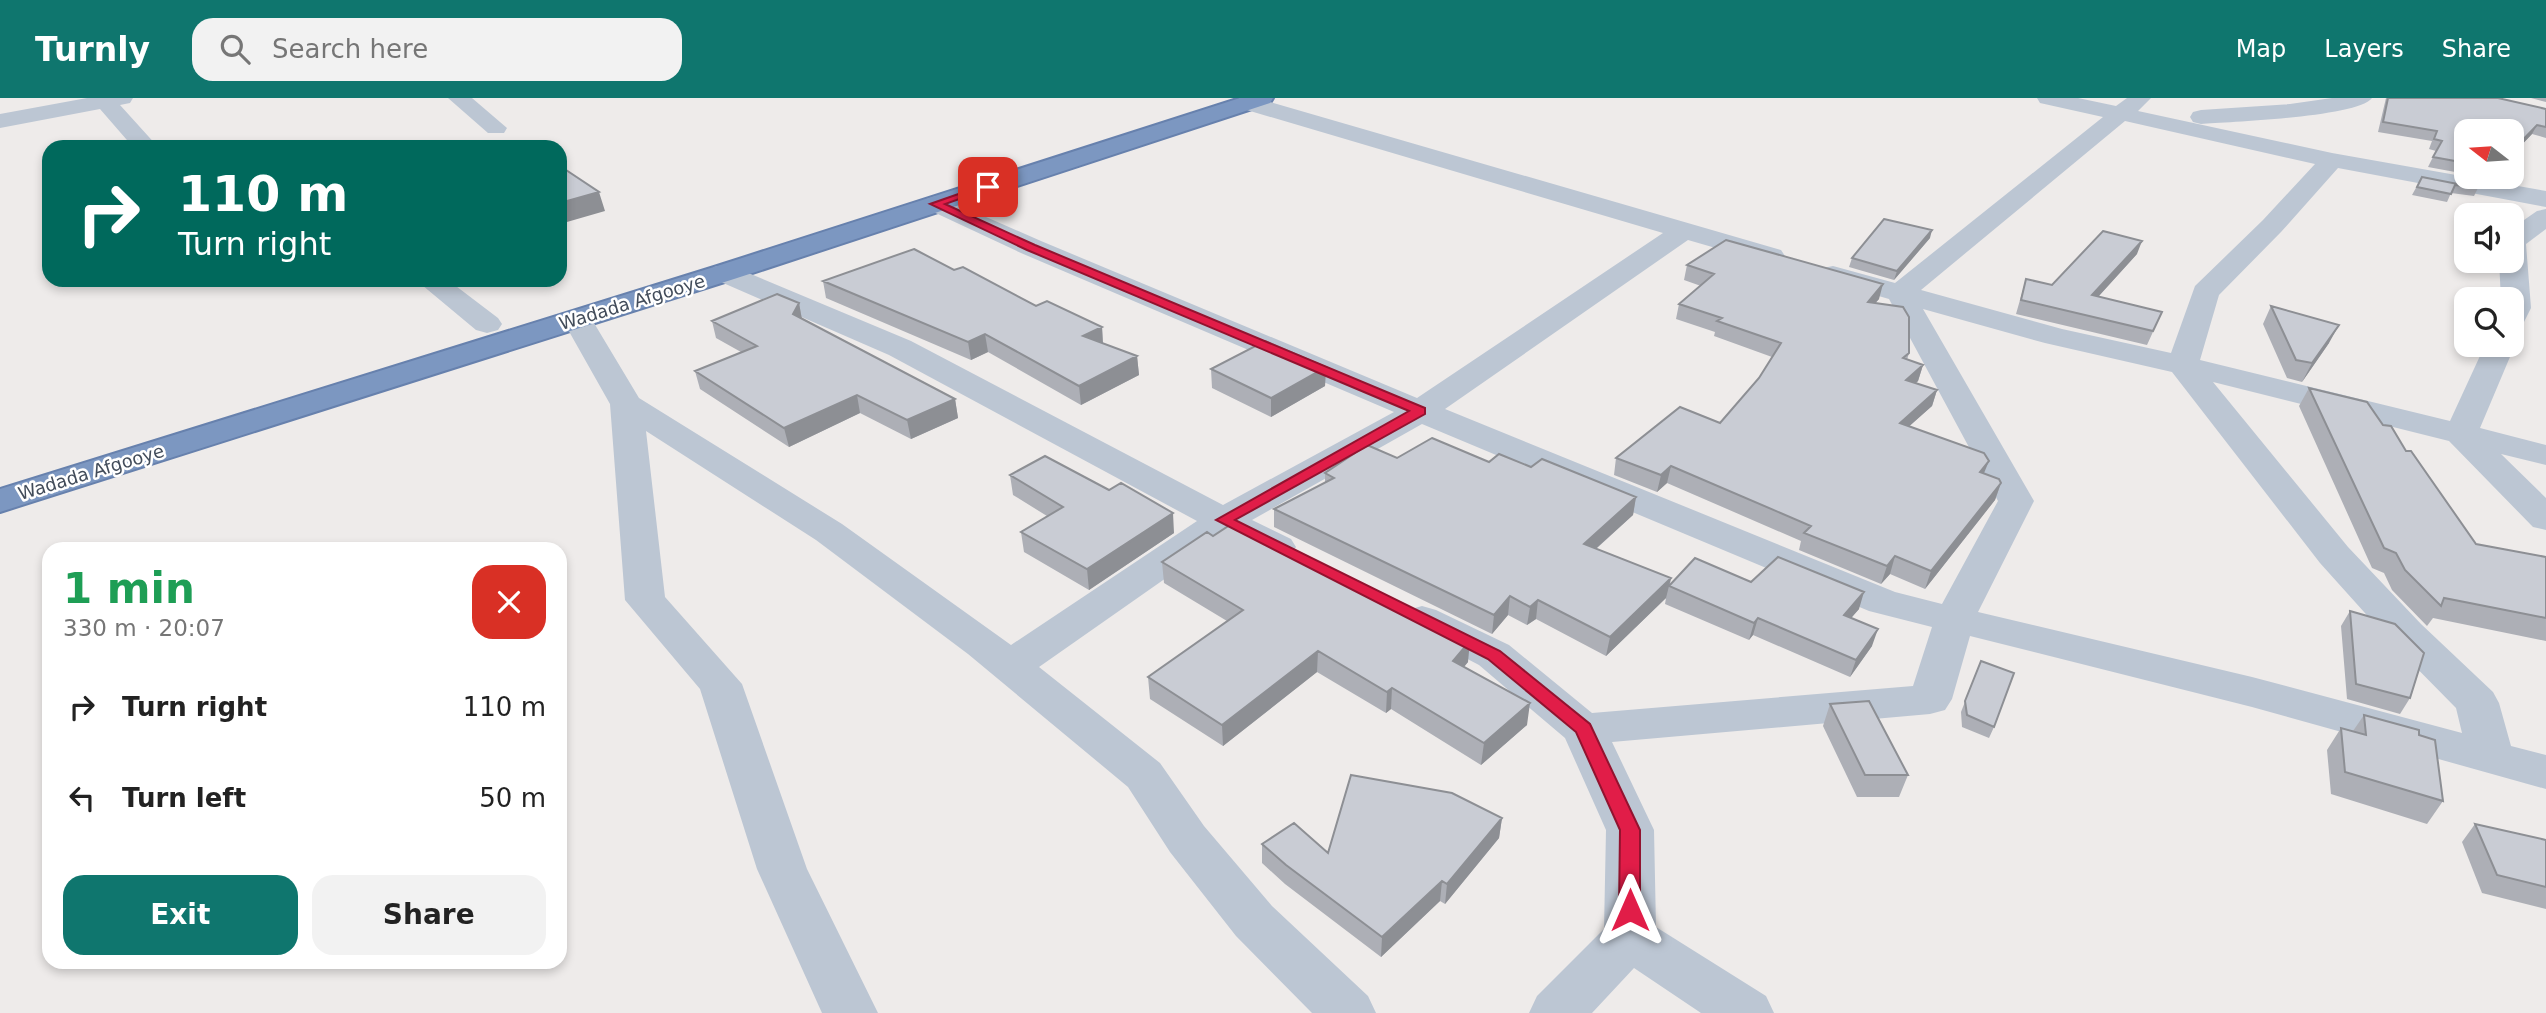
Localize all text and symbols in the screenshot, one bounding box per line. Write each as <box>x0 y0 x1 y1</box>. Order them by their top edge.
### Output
search box <box>192 18 682 81</box>
text: Turnly <box>35 30 150 69</box>
icon: search <box>216 30 254 68</box>
text: Search here <box>272 34 428 64</box>
text: Map <box>2236 35 2286 63</box>
text: Layers <box>2324 35 2404 63</box>
text: Share <box>2442 35 2511 63</box>
north arrow <box>2454 119 2524 189</box>
map controls <box>2454 119 2524 357</box>
pin <box>958 157 1018 217</box>
text: 110 m <box>178 166 348 223</box>
icon: right <box>63 168 154 259</box>
icon: arrive <box>969 168 1007 206</box>
button: sound <box>2454 203 2524 273</box>
text: Turn right <box>178 225 331 263</box>
street label: Wadada Afgooye <box>556 270 708 334</box>
button: search <box>2454 287 2524 357</box>
street label: Wadada Afgooye <box>15 440 167 504</box>
text: 1 min <box>63 564 195 613</box>
button: close <box>472 565 546 639</box>
text: 330 m · 20:07 <box>63 615 225 641</box>
icon: right <box>63 688 101 726</box>
text: Turn right <box>122 692 267 722</box>
text: 110 m <box>463 692 546 722</box>
icon: left <box>63 779 101 817</box>
text: Turn left <box>122 783 246 813</box>
text: 50 m <box>479 783 546 813</box>
position arrow <box>1593 873 1667 947</box>
button: Exit <box>63 875 298 955</box>
button: Share <box>312 875 546 955</box>

